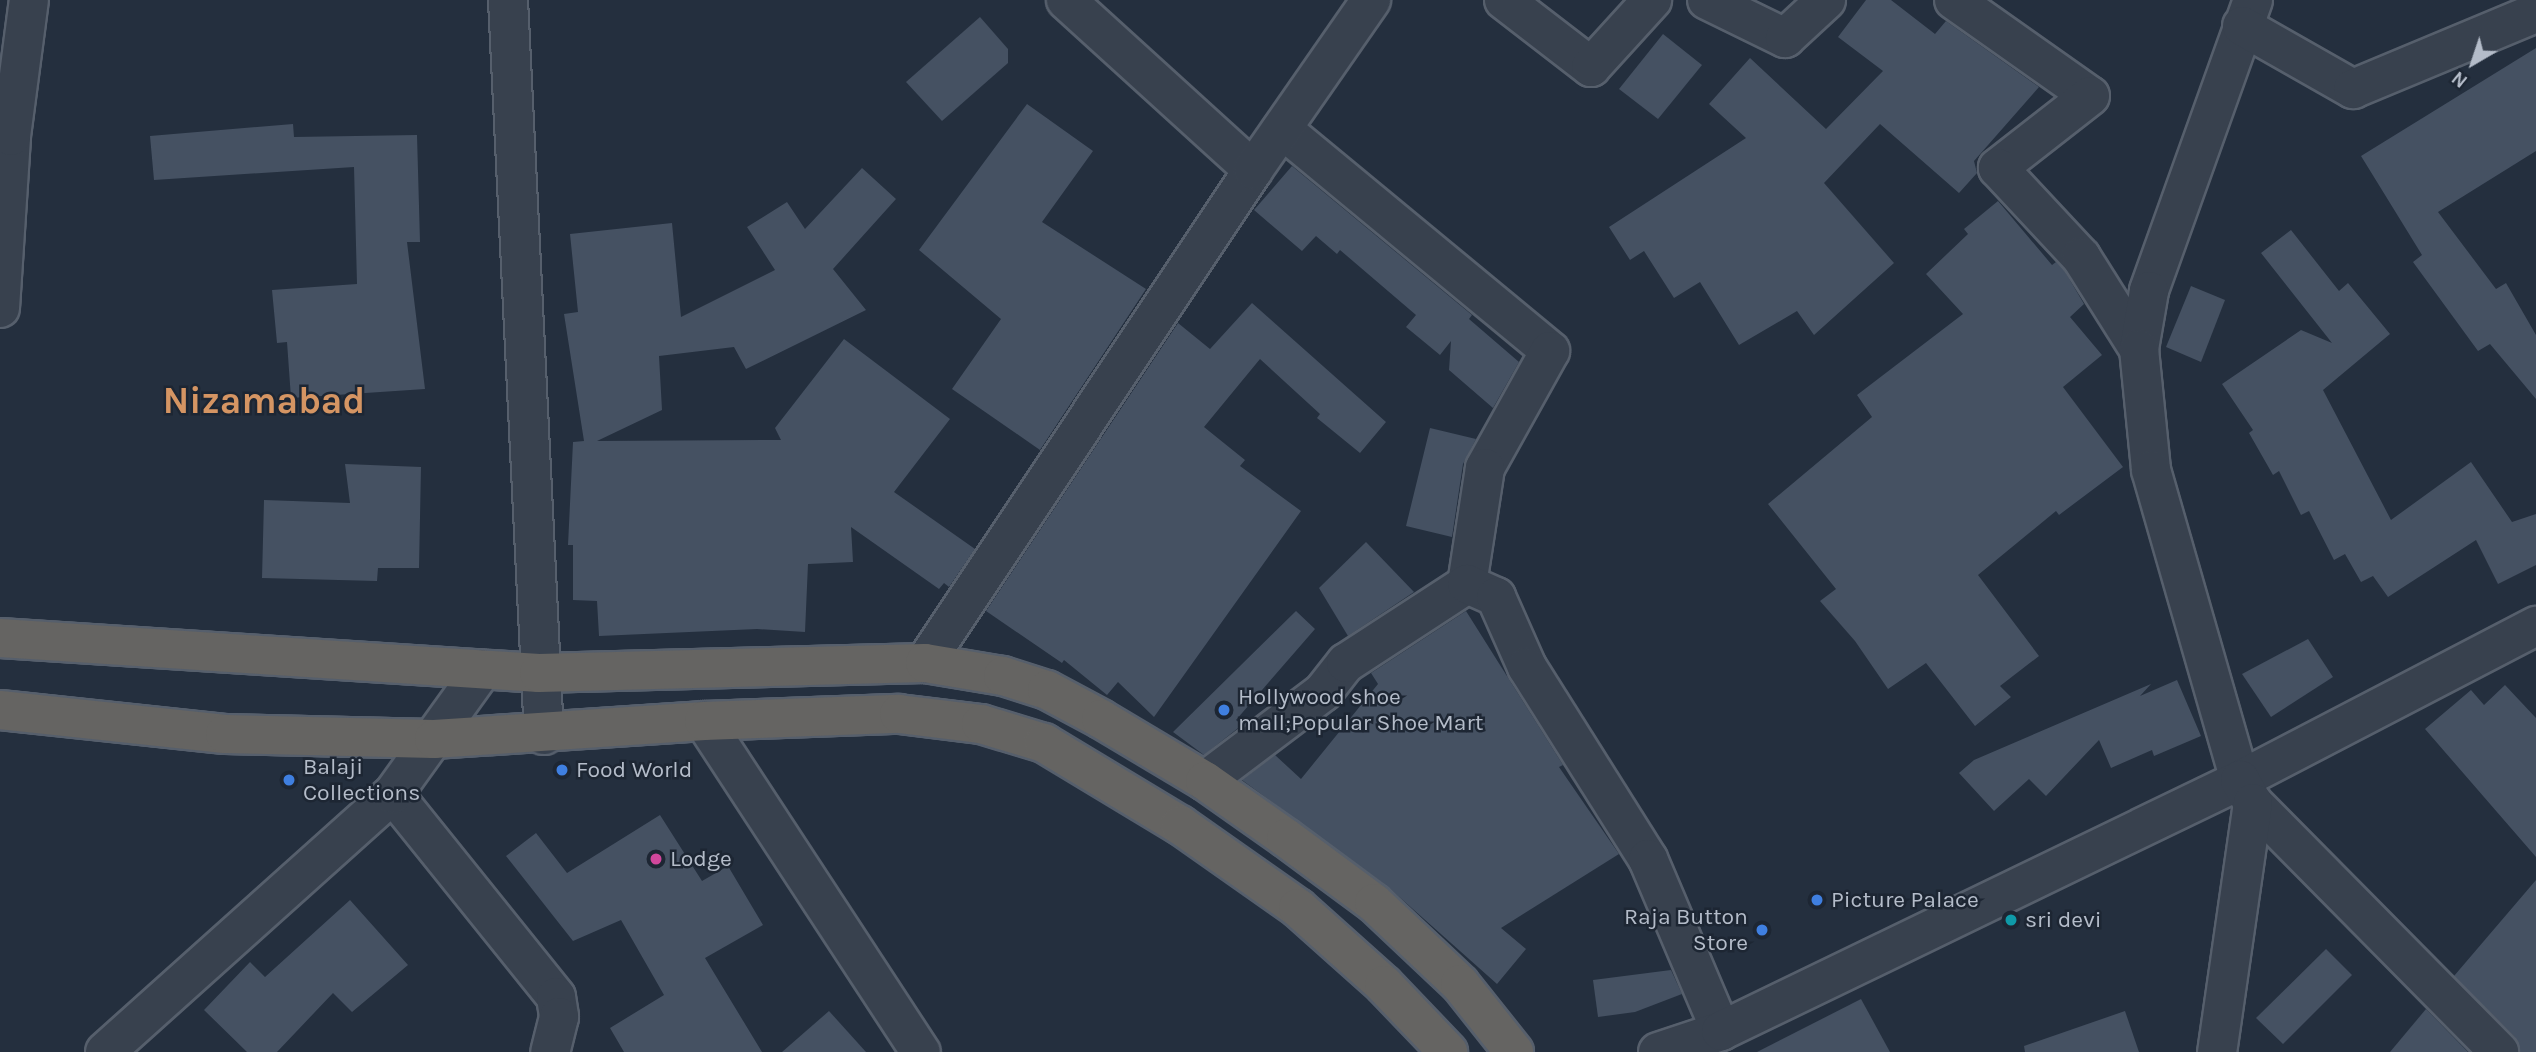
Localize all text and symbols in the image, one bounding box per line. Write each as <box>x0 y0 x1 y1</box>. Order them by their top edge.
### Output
north arrow <box>2438 28 2508 98</box>
text: N <box>2448 66 2472 92</box>
district label: Nizamabad <box>163 379 365 423</box>
place label: Hollywood shoe mall;Popular Shoe Mart <box>1238 683 1483 737</box>
marker: Hollywood shoe mall;Popular Shoe Mart <box>1216 702 1232 718</box>
place label: Balaji Collections <box>303 753 420 807</box>
place label: Food World <box>576 756 692 784</box>
marker: Food World <box>554 762 570 778</box>
marker: Balaji Collections <box>281 772 297 788</box>
place label: Lodge <box>670 845 732 873</box>
marker: Lodge <box>648 851 664 867</box>
place label: Picture Palace <box>1831 886 1979 914</box>
marker: Picture Palace <box>1809 892 1825 908</box>
place label: Raja Button Store <box>1624 903 1748 957</box>
place label: sri devi <box>2025 906 2102 934</box>
marker: sri devi <box>2003 912 2019 928</box>
marker: Raja Button Store <box>1754 922 1770 938</box>

